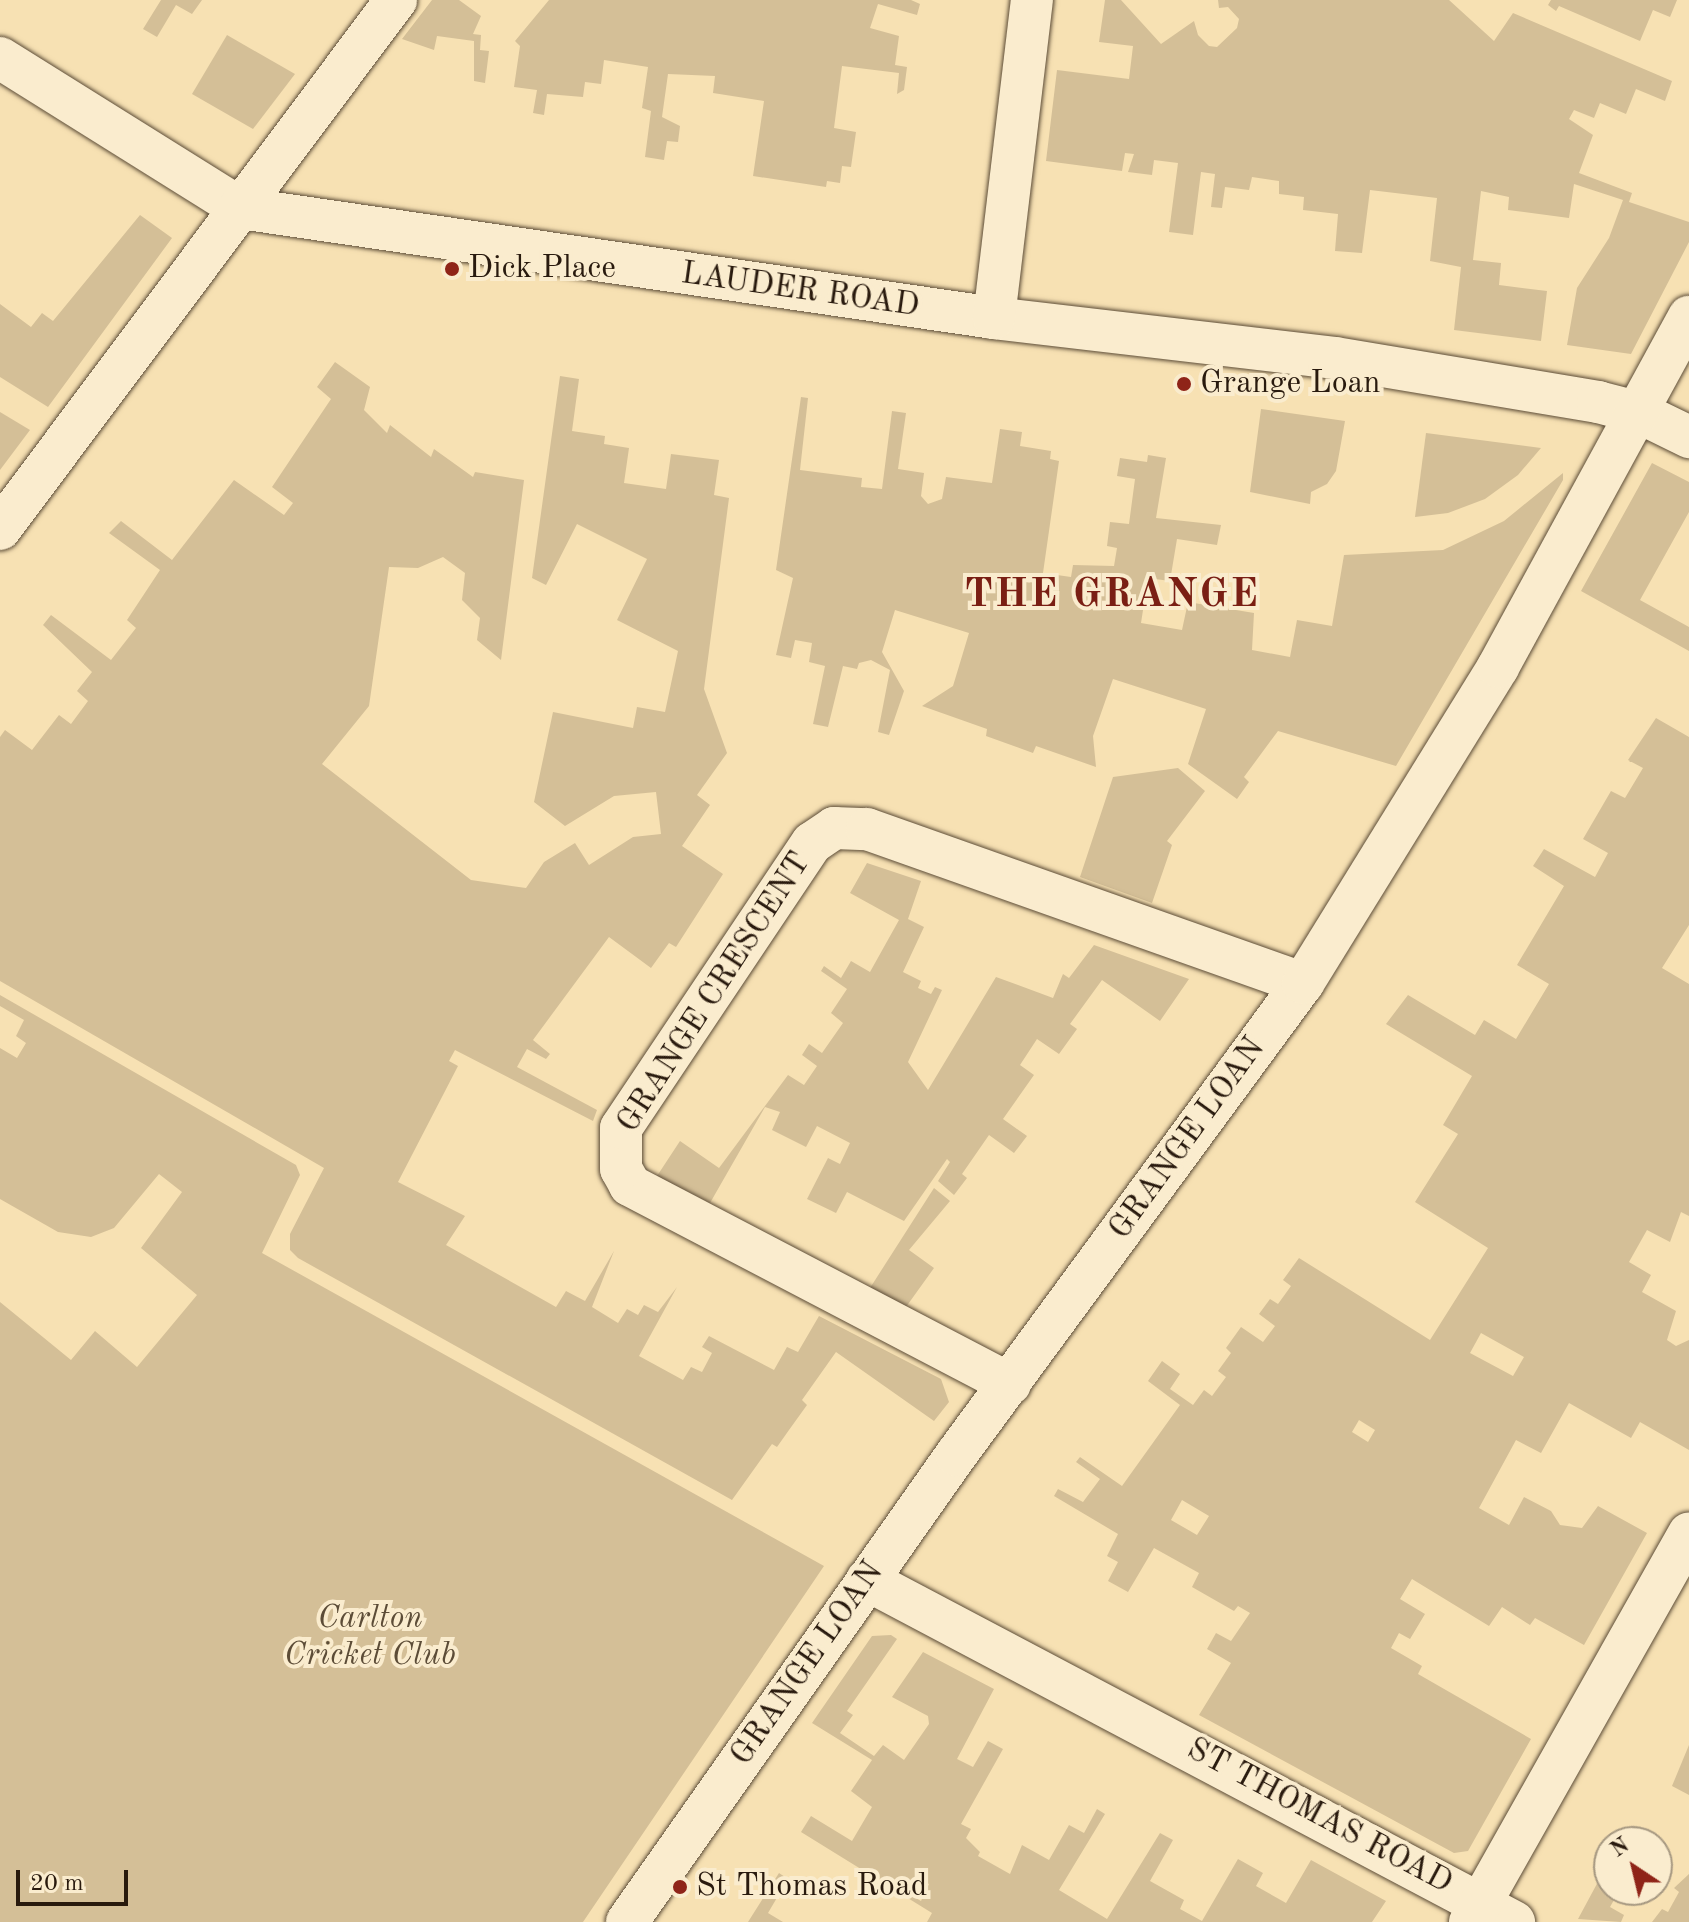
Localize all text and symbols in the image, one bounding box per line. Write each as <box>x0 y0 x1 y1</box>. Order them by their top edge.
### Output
place label: Dick Place <box>468 250 616 288</box>
street label: LAUDER ROAD <box>678 255 922 327</box>
marker: Dick Place <box>443 260 461 278</box>
place label: Grange Loan <box>1200 365 1381 403</box>
marker: Grange Loan <box>1175 375 1193 393</box>
district label: THE GRANGE <box>964 572 1260 620</box>
street label: GRANGE CRESCENT <box>610 846 820 1140</box>
street label: GRANGE LOAN <box>1102 1031 1274 1247</box>
street label: GRANGE LOAN <box>723 1555 893 1773</box>
park label: Carlton Cricket Club <box>284 1601 456 1676</box>
street label: ST THOMAS ROAD <box>1180 1731 1458 1903</box>
north arrow <box>1593 1826 1673 1906</box>
text: N <box>1607 1834 1634 1862</box>
scale bar <box>20 1854 132 1904</box>
place label: St Thomas Road <box>696 1868 927 1906</box>
text: 20 m <box>30 1872 84 1896</box>
marker: St Thomas Road <box>671 1878 689 1896</box>

